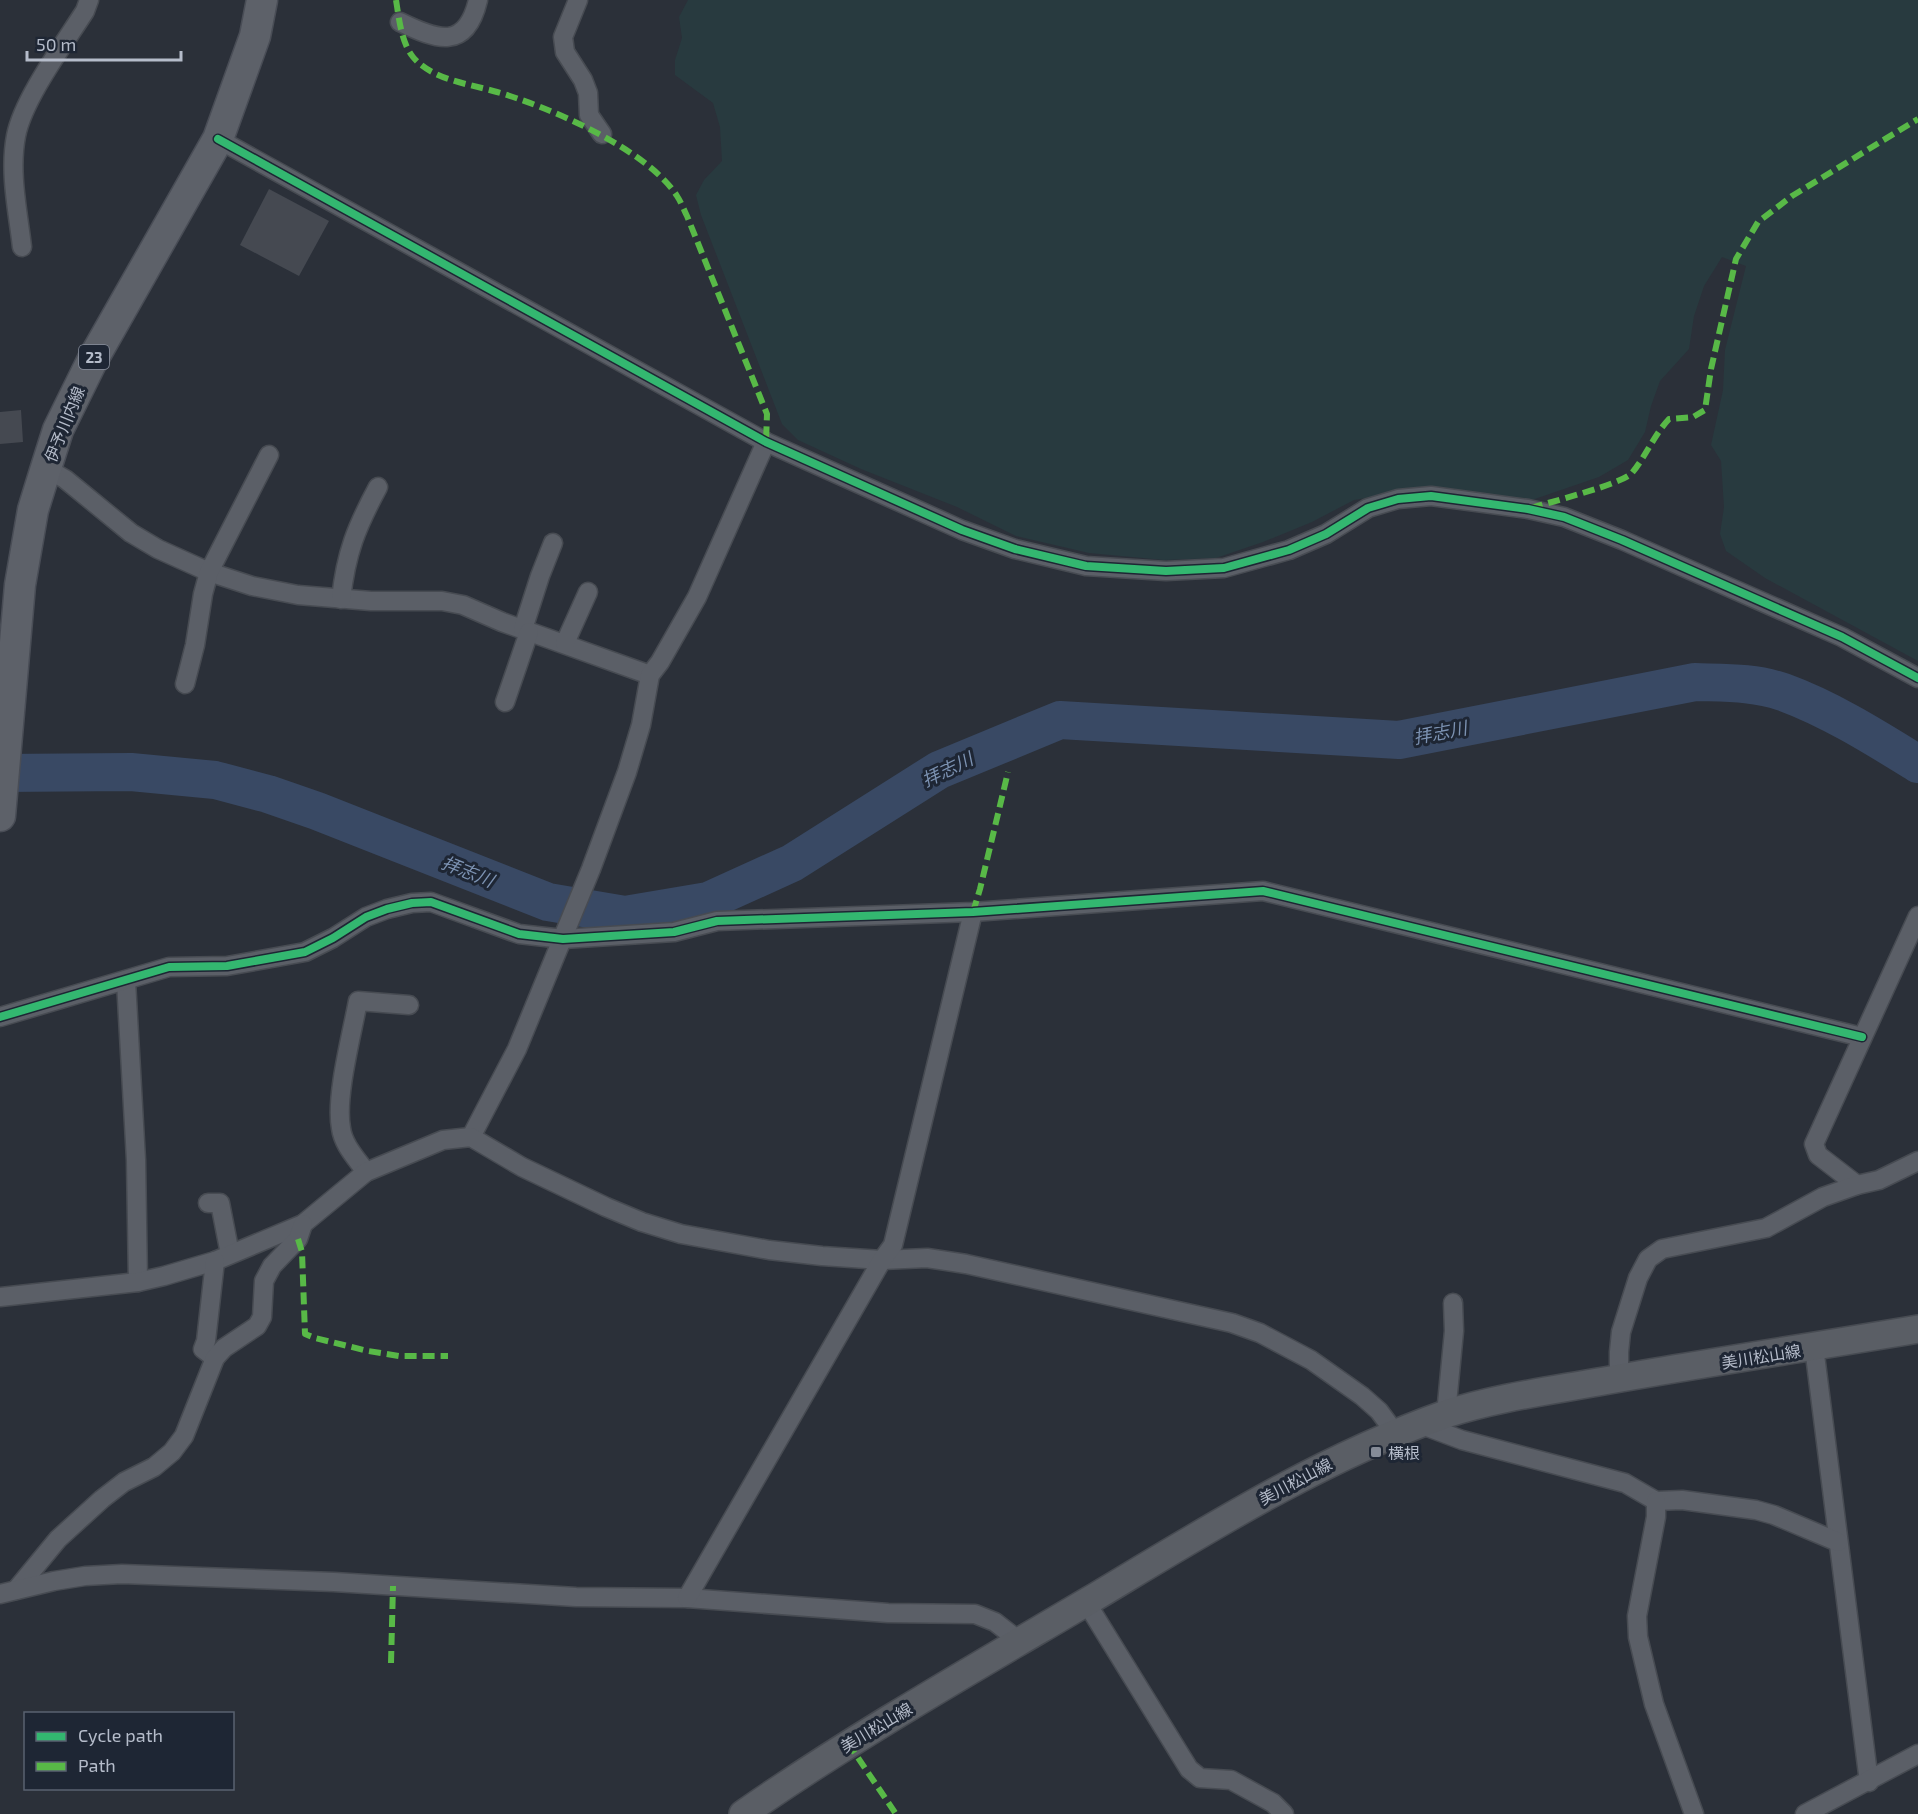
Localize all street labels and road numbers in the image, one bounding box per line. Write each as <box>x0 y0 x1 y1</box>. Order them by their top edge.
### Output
road number: 23 <box>79 345 109 369</box>
street label: 伊予川内線 <box>40 383 88 465</box>
street label: 美川松山線 <box>1720 1340 1802 1372</box>
street label: 美川松山線 <box>1255 1454 1335 1508</box>
street label: 美川松山線 <box>837 1698 915 1756</box>

